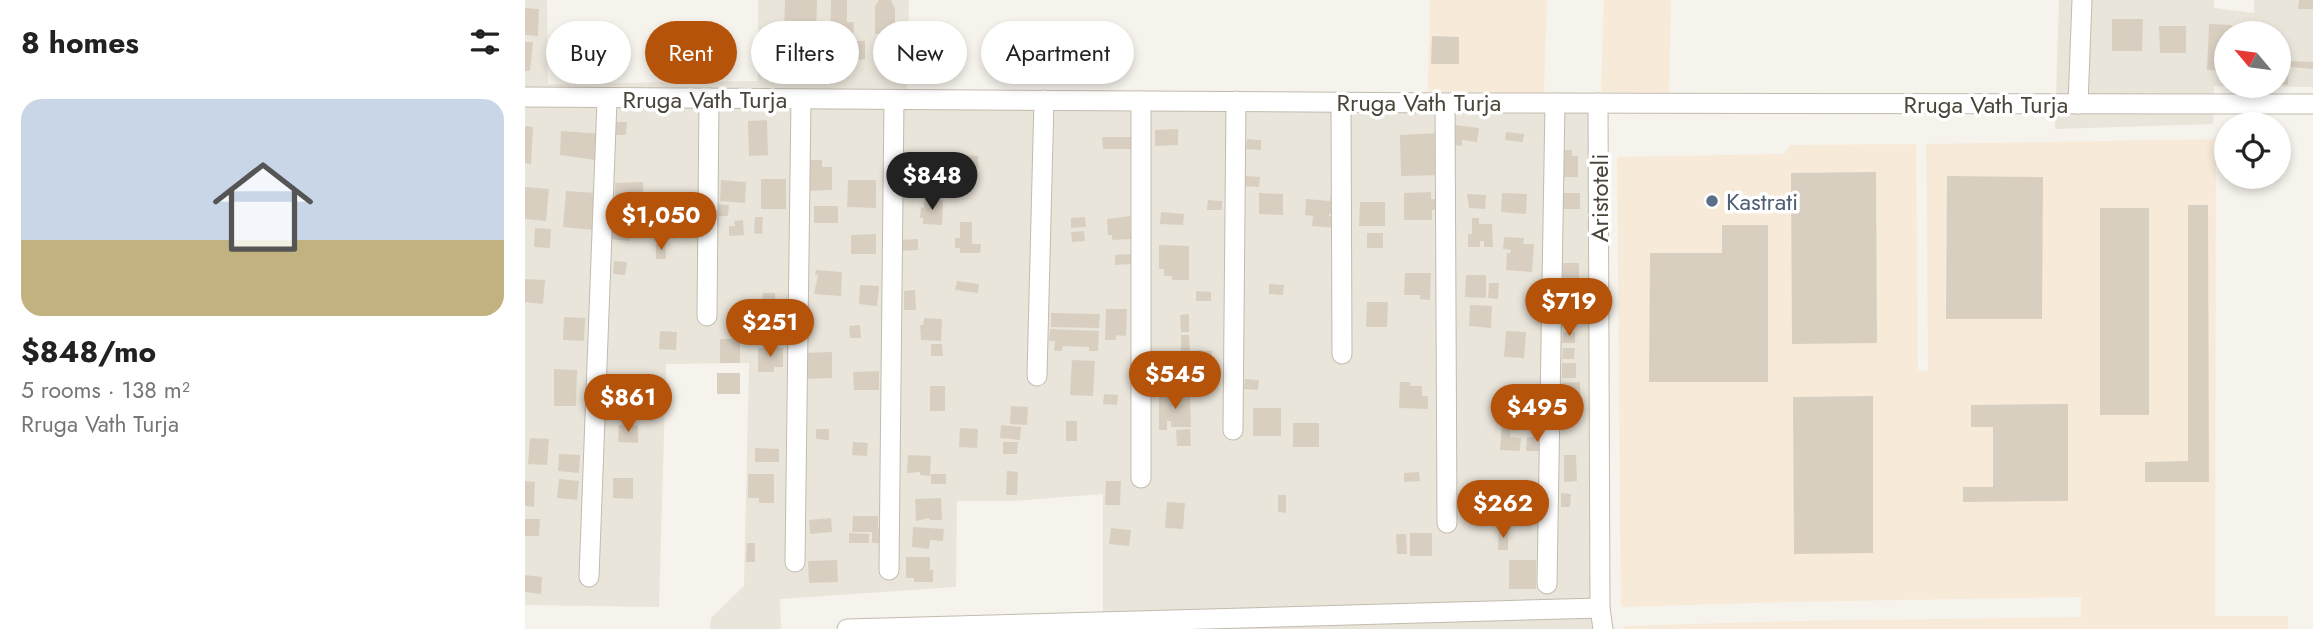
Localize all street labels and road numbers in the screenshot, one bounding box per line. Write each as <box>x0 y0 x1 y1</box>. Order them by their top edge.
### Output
street label: Rruga Vath Turja <box>623 82 787 117</box>
street label: Rruga Vath Turja <box>1337 85 1501 120</box>
street label: Rruga Vath Turja <box>1904 87 2068 122</box>
street label: Aristoteli <box>1582 154 1617 242</box>

